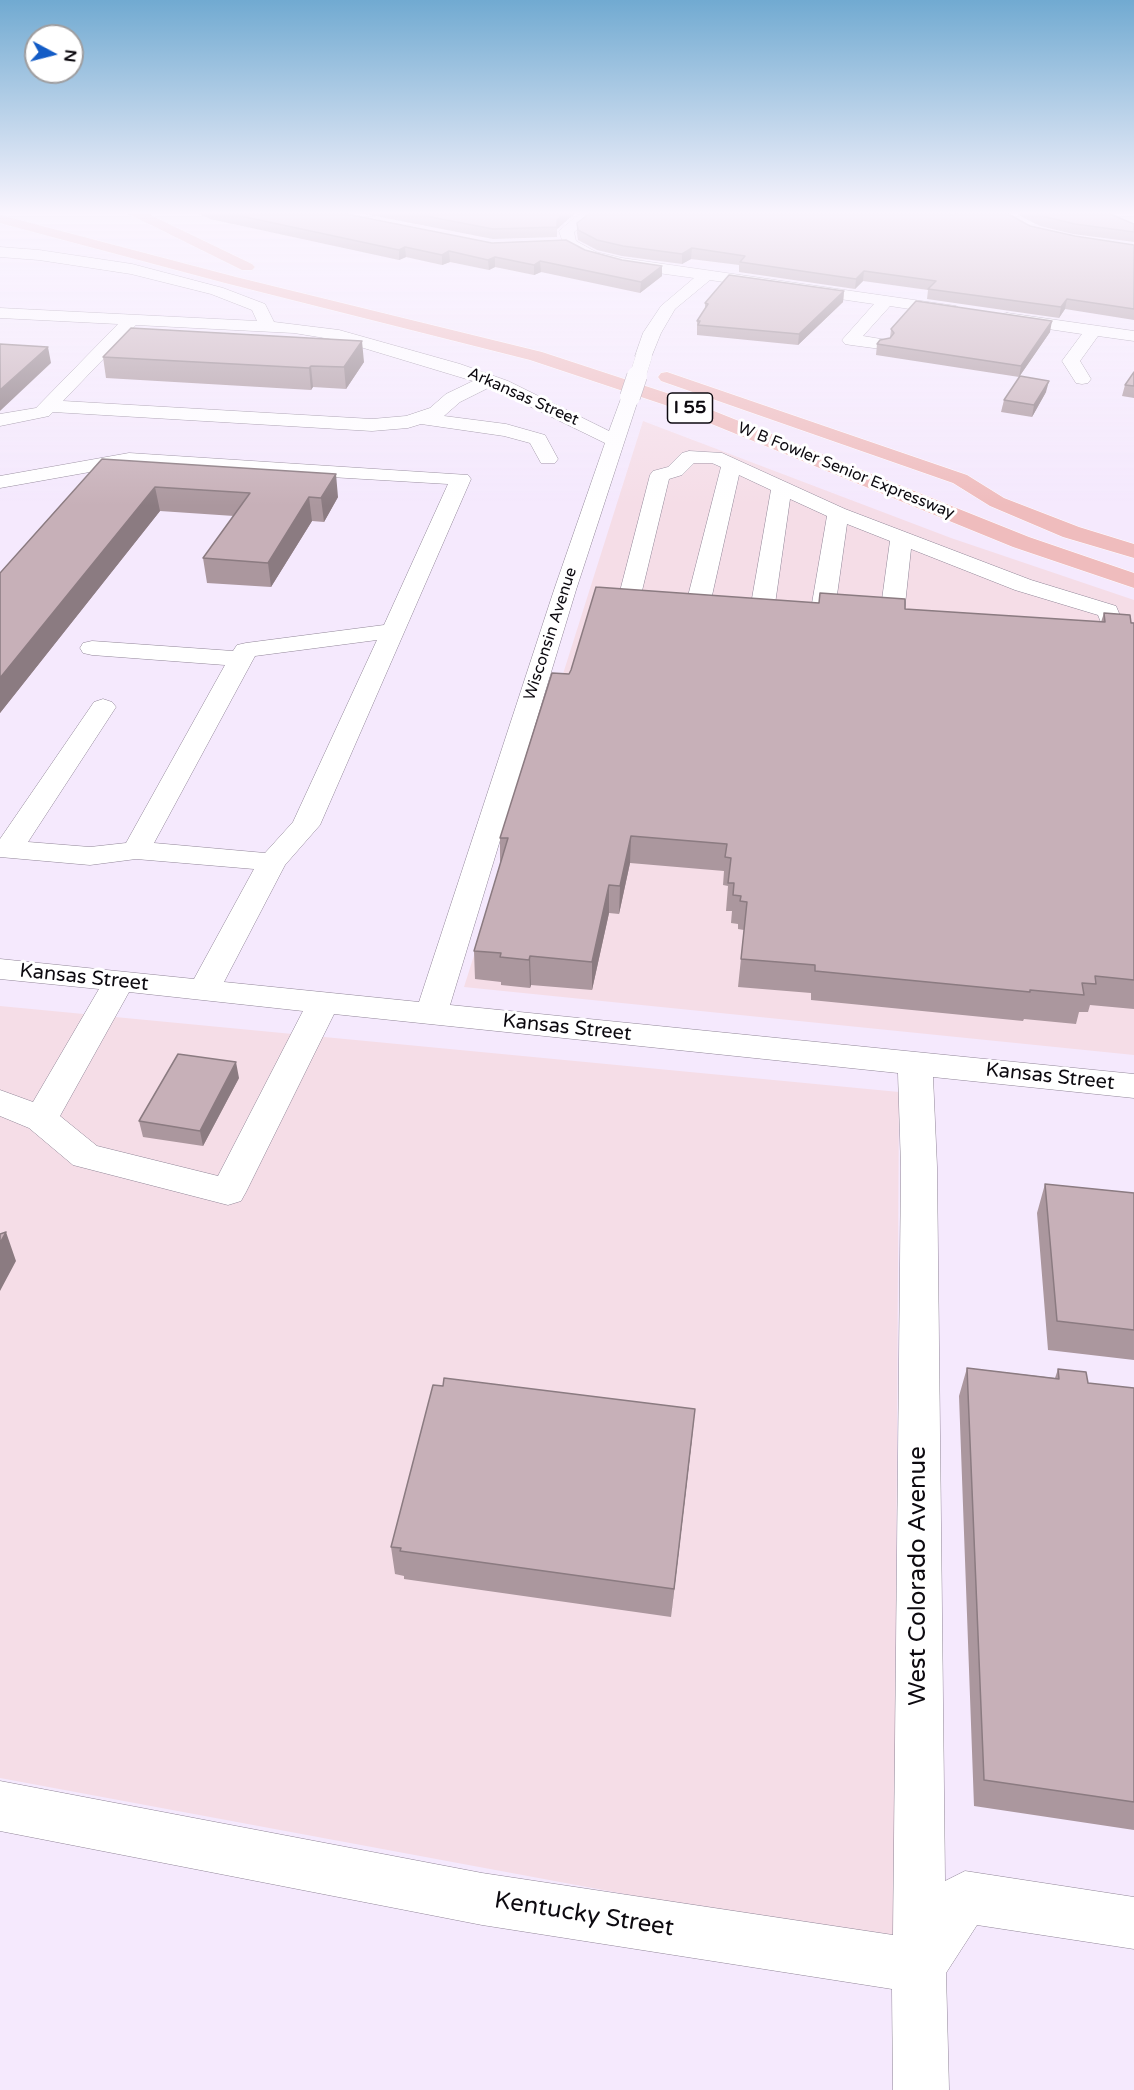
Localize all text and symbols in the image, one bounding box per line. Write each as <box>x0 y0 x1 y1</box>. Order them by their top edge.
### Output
north arrow <box>24 24 84 84</box>
text: N <box>59 48 81 64</box>
street label: Arkansas Street <box>465 364 581 430</box>
road number: I 55 <box>668 393 712 423</box>
street label: W B Fowler Senior Expressway <box>735 419 957 523</box>
street label: Wisconsin Avenue <box>520 565 582 703</box>
street label: Kansas Street <box>18 959 150 997</box>
street label: Kansas Street <box>501 1009 633 1047</box>
street label: Kansas Street <box>984 1058 1116 1096</box>
street label: West Colorado Avenue <box>905 1446 933 1706</box>
street label: Kentucky Street <box>492 1887 676 1943</box>

